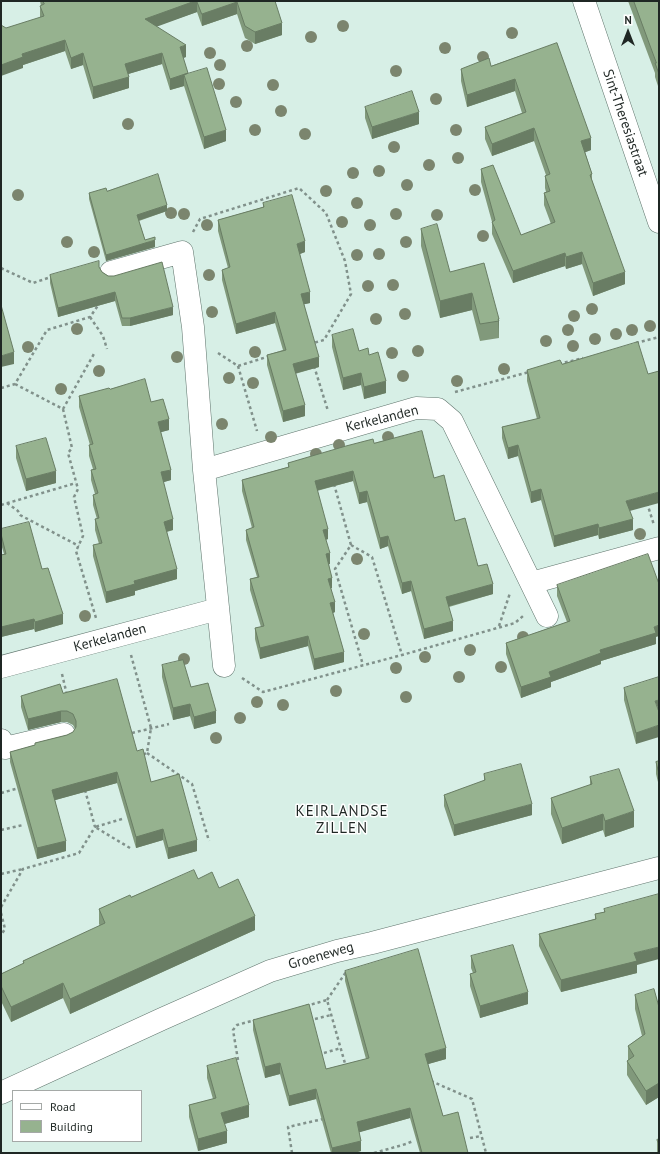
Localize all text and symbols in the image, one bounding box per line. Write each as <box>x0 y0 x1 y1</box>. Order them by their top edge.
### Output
north arrow <box>608 12 648 52</box>
text: N <box>624 13 632 27</box>
street label: Sint-Theresiastraat <box>599 67 651 179</box>
street label: Kerkelanden <box>344 402 420 436</box>
street label: Kerkelanden <box>72 620 148 656</box>
district label: KEIRLANDSE ZILLEN <box>295 803 389 838</box>
street label: Groeneweg <box>286 939 356 973</box>
legend <box>12 1090 142 1142</box>
text: Road <box>50 1099 75 1114</box>
text: Building <box>50 1119 93 1134</box>

